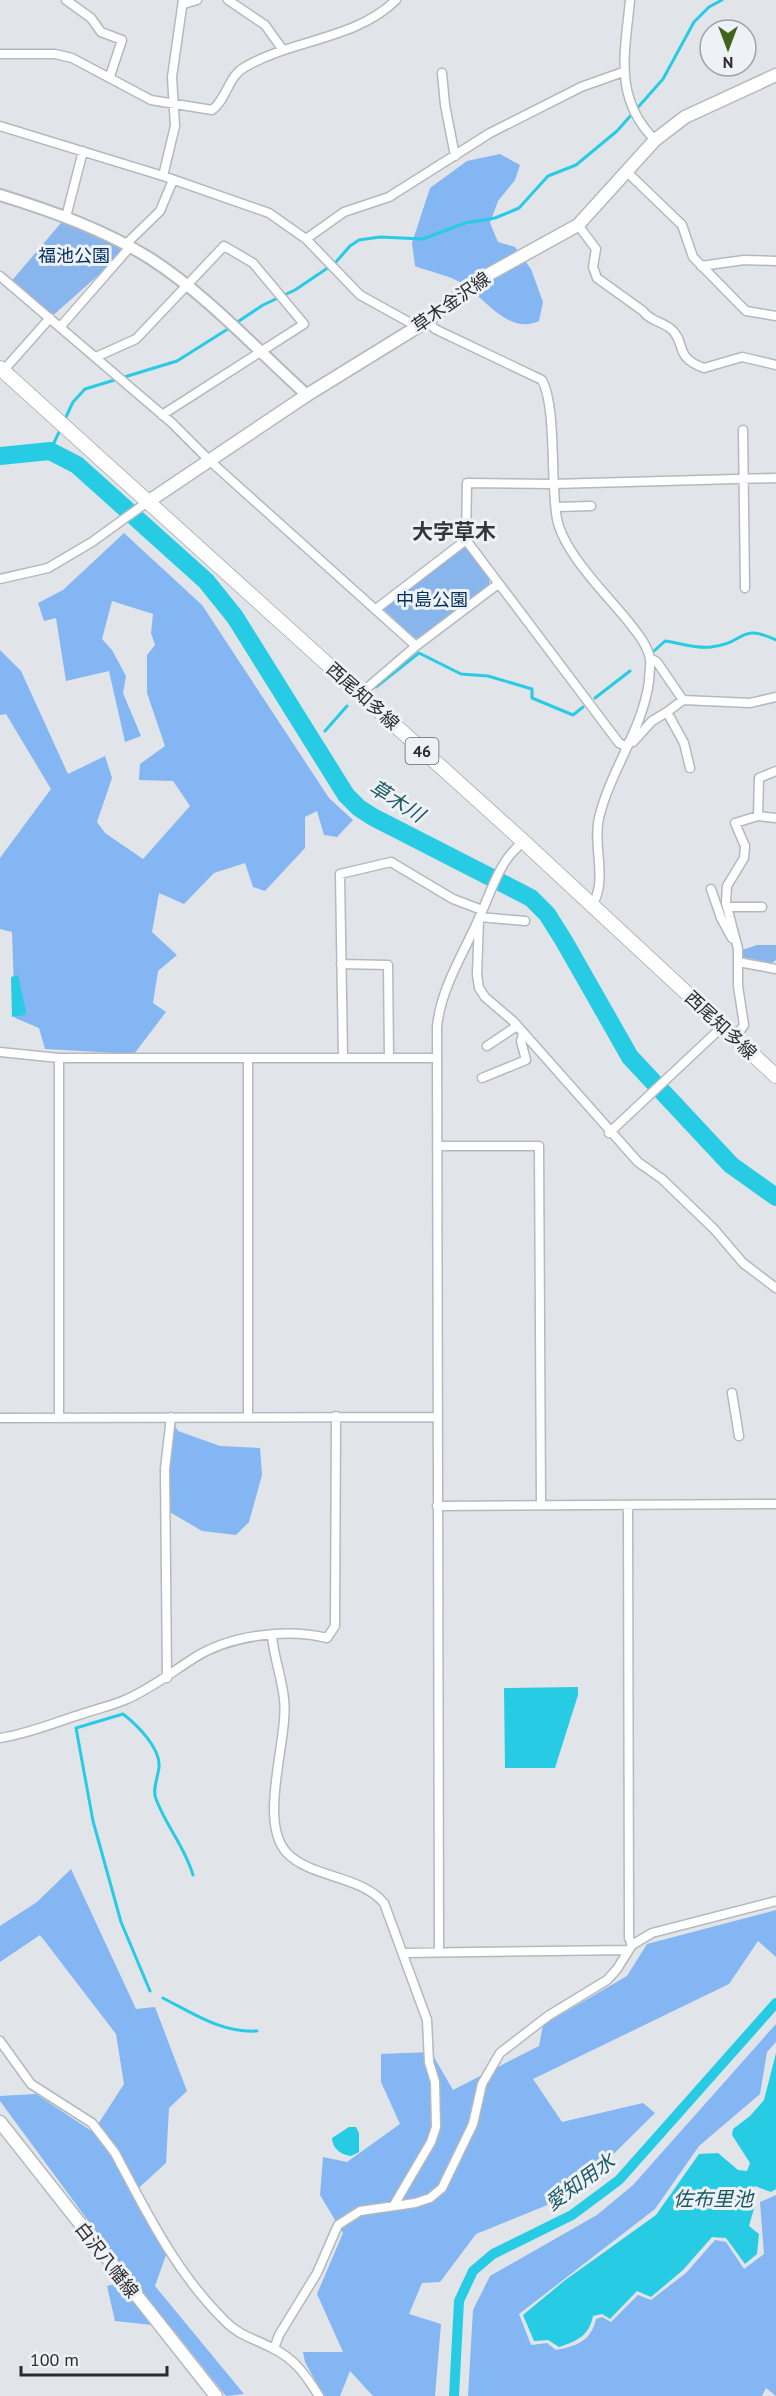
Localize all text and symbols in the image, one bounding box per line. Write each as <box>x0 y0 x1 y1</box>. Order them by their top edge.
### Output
north arrow <box>698 18 758 78</box>
text: N <box>723 53 733 73</box>
park label: 福池公園 <box>38 244 110 267</box>
street label: 草木金沢線 <box>408 267 494 337</box>
district label: 大字草木 <box>412 518 496 545</box>
park label: 中島公園 <box>396 588 468 611</box>
street label: 西尾知多線 <box>322 657 404 735</box>
road number: 46 <box>406 738 438 764</box>
water label: 草木川 <box>365 774 431 829</box>
street label: 西尾知多線 <box>680 986 762 1064</box>
water label: 愛知用水 <box>540 2147 622 2216</box>
water label: 佐布里池 <box>673 2186 755 2212</box>
street label: 白沢八幡線 <box>70 2217 144 2303</box>
scale bar <box>21 2339 166 2377</box>
text: 100 m <box>30 2348 79 2371</box>

